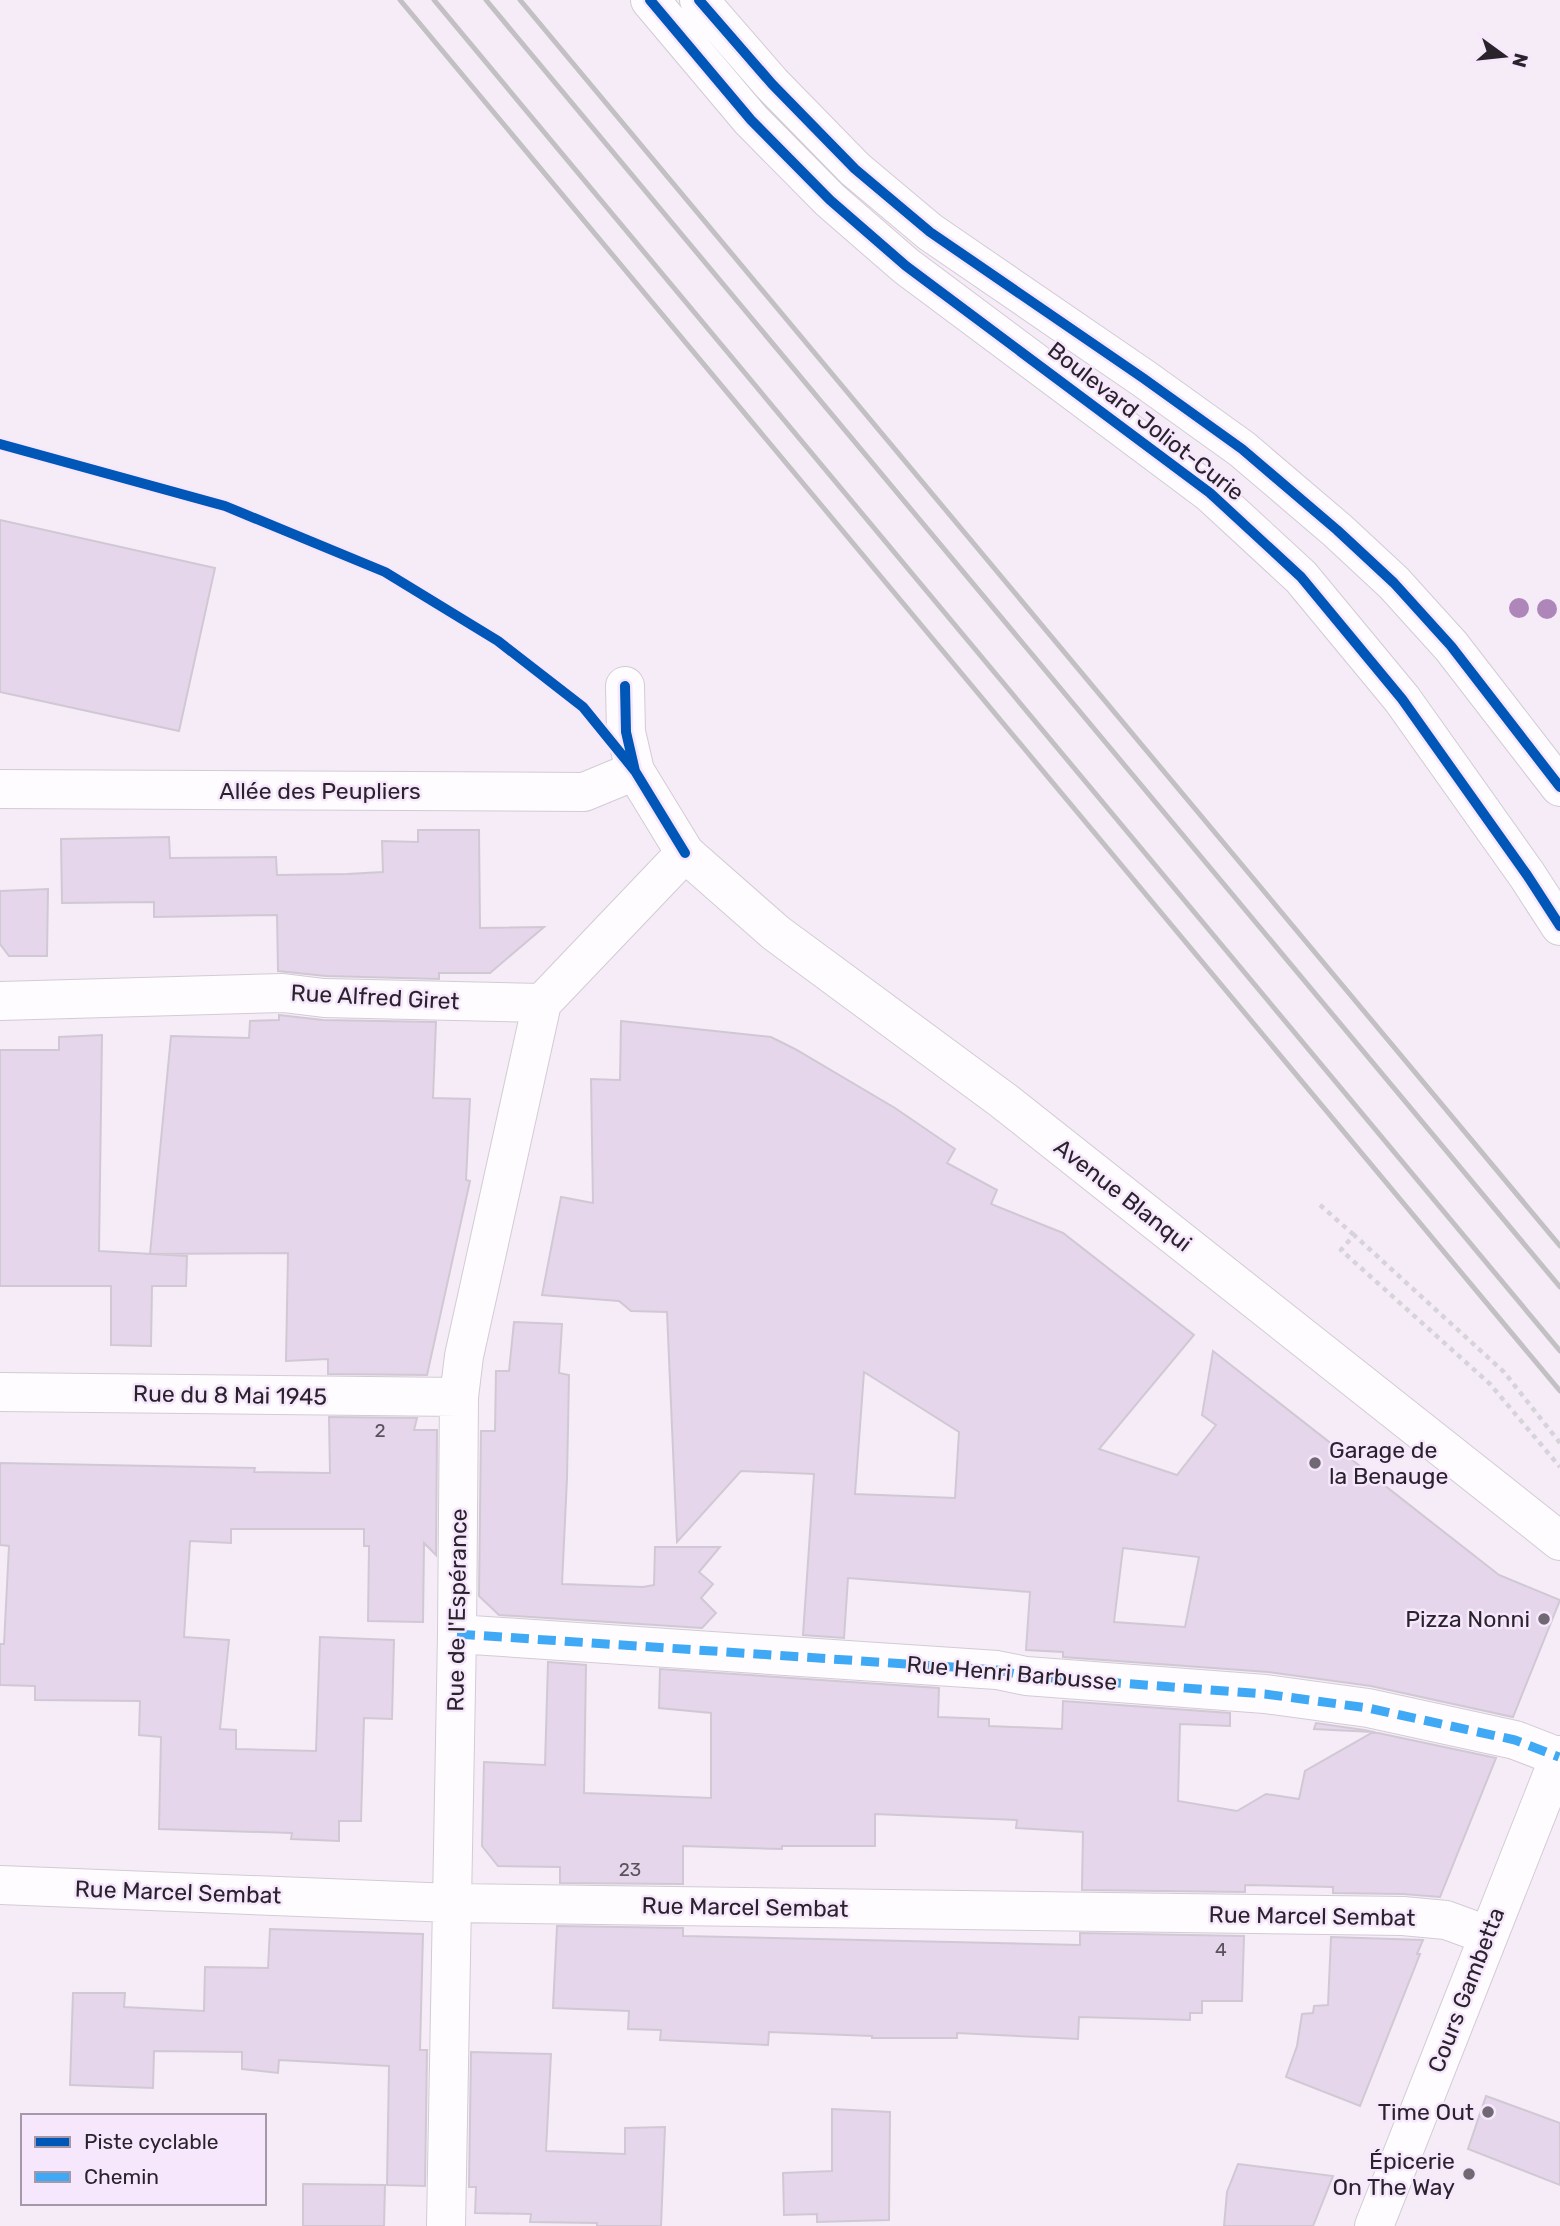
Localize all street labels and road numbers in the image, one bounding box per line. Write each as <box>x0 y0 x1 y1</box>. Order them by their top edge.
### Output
street label: Boulevard Joliot-Curie <box>1042 336 1250 506</box>
street label: Allée des Peupliers <box>219 777 421 805</box>
street label: Rue Alfred Giret <box>290 979 460 1015</box>
street label: Avenue Blanqui <box>1049 1133 1197 1257</box>
street label: Rue du 8 Mai 1945 <box>133 1379 327 1411</box>
street label: Rue de l'Espérance <box>441 1508 473 1712</box>
street label: Rue Henri Barbusse <box>906 1650 1118 1696</box>
street label: Rue Marcel Sembat <box>74 1874 282 1910</box>
street label: Rue Marcel Sembat <box>641 1891 849 1923</box>
street label: Rue Marcel Sembat <box>1208 1900 1416 1932</box>
street label: Cours Gambetta <box>1422 1904 1510 2076</box>

